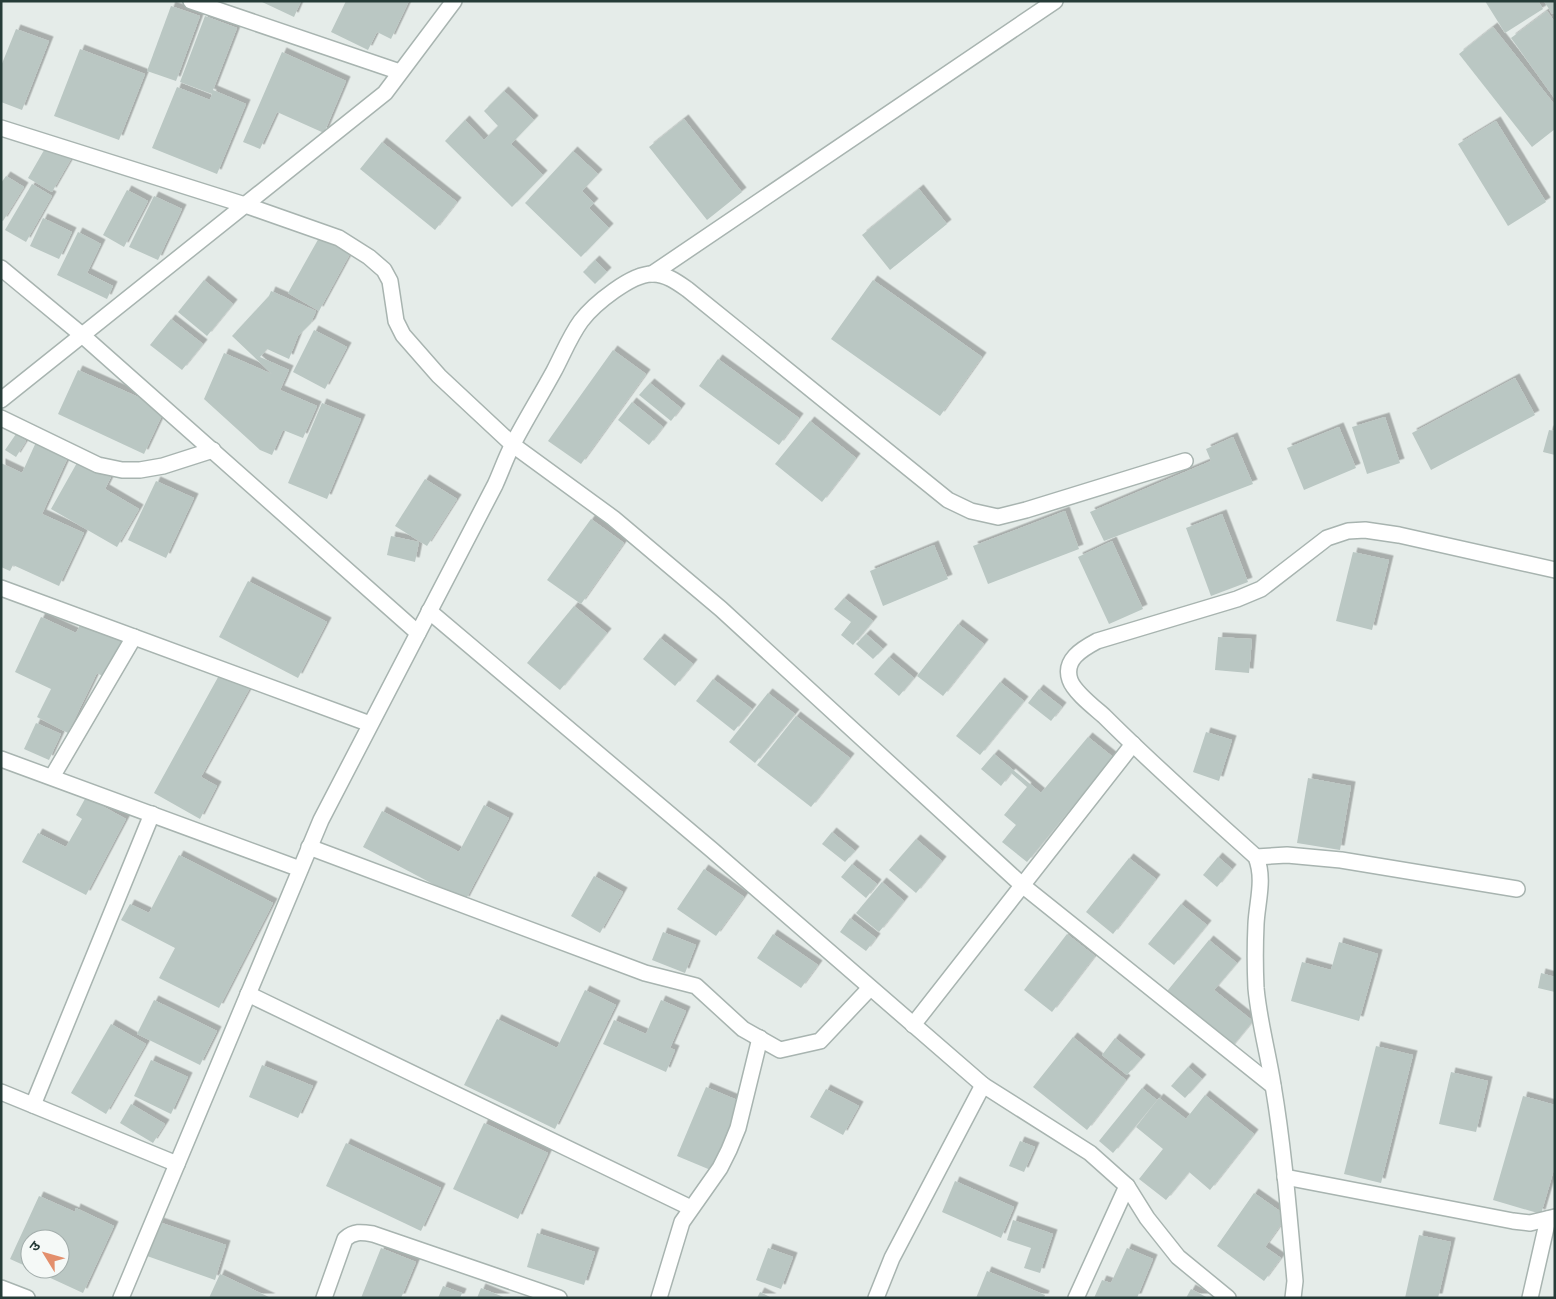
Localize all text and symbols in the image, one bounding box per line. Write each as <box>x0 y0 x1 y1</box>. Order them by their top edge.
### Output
north arrow <box>20 1229 70 1279</box>
text: उ <box>26 1237 44 1254</box>

